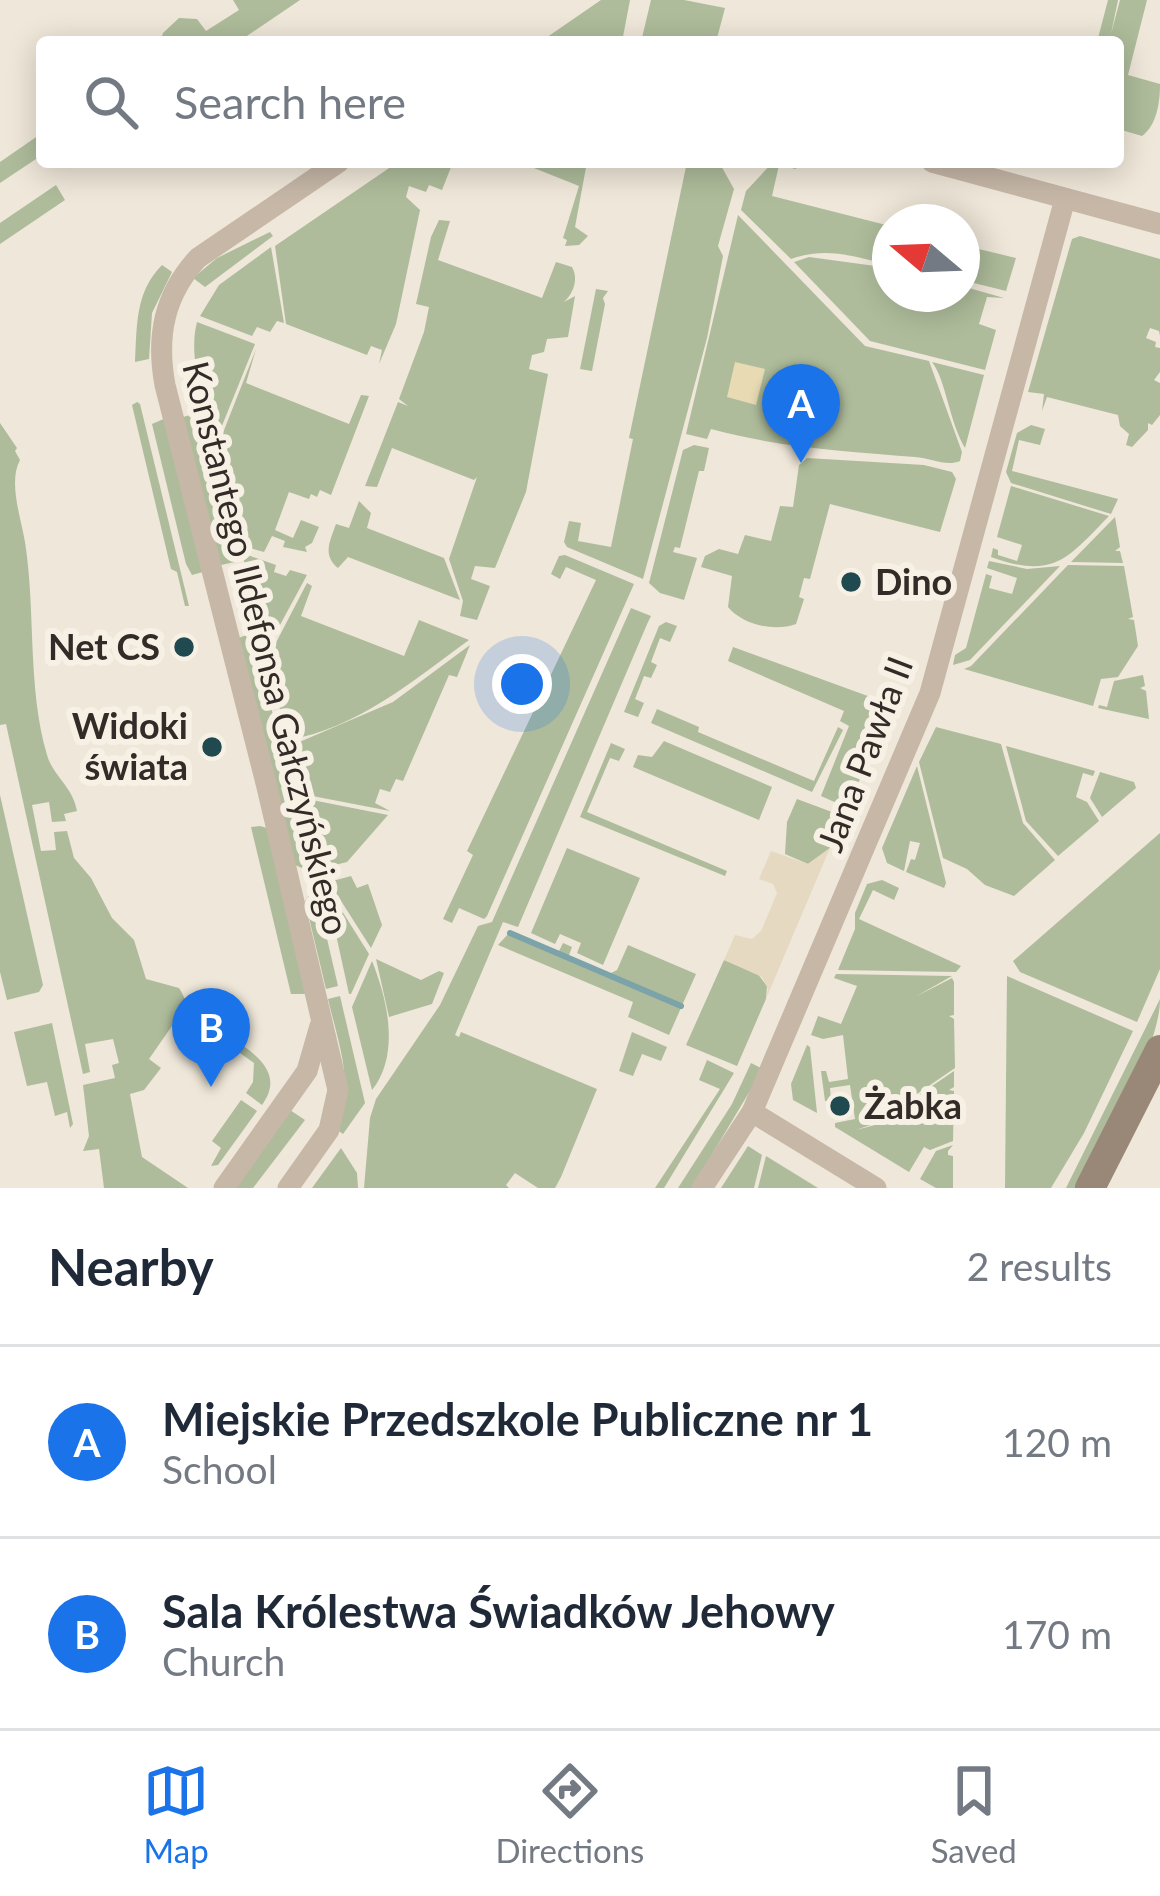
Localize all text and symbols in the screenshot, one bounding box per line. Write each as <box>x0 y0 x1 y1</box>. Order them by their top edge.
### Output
search box <box>36 36 1124 168</box>
icon: search <box>78 69 144 135</box>
text: Search here <box>174 75 406 129</box>
north arrow <box>872 204 980 312</box>
street label: Konstantego Ildefonsa Gałczyńskiego <box>174 357 360 939</box>
pin: A <box>762 364 840 463</box>
place label: Dino <box>875 559 952 603</box>
marker: Dino <box>838 569 864 595</box>
place label: Net CS <box>48 624 160 668</box>
marker: Net CS <box>171 634 197 660</box>
street label: Jana Pawła II <box>807 650 921 857</box>
your location <box>492 654 552 714</box>
place label: Widoki świata <box>72 703 188 788</box>
marker: Widoki świata <box>199 734 225 760</box>
pin: B <box>172 988 250 1087</box>
place label: Żabka <box>864 1083 962 1127</box>
marker: Żabka <box>827 1093 853 1119</box>
text: Nearby <box>48 1236 214 1297</box>
text: 2 results <box>967 1243 1112 1289</box>
text: Miejskie Przedszkole Publiczne nr 1 <box>162 1392 873 1446</box>
text: A <box>73 1419 101 1465</box>
text: 120 m <box>1002 1419 1112 1465</box>
text: School <box>162 1446 277 1492</box>
text: Sala Królestwa Świadków Jehowy <box>162 1584 835 1638</box>
text: B <box>74 1611 100 1657</box>
text: 170 m <box>1002 1611 1112 1657</box>
text: Church <box>162 1638 285 1684</box>
tab: Map <box>143 1758 209 1870</box>
tab: Directions <box>495 1758 644 1870</box>
tab: Saved <box>931 1758 1017 1870</box>

